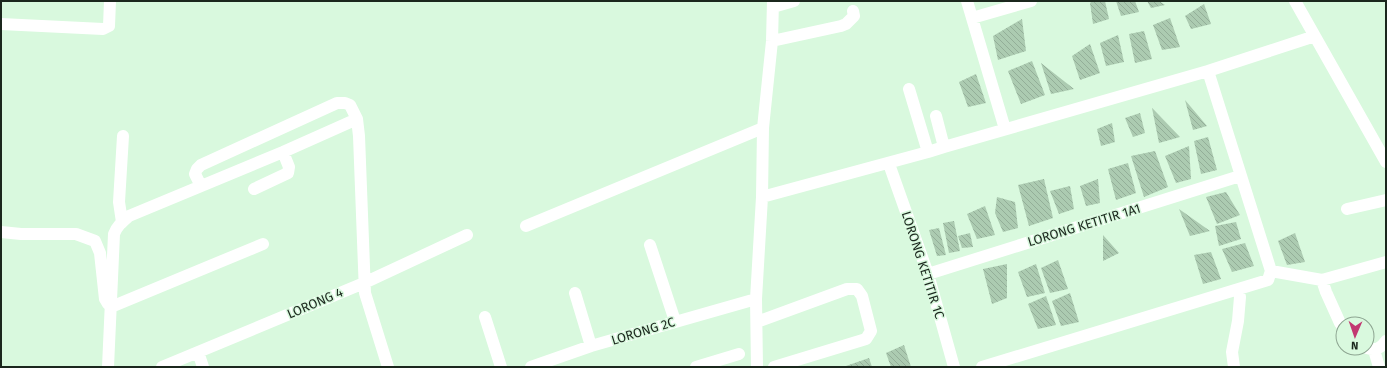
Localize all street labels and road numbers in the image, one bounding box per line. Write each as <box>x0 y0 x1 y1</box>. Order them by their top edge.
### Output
street label: LORONG KETITIR 1A1 <box>1026 201 1142 249</box>
street label: LORONG KETITIR 1C <box>899 209 948 321</box>
street label: LORONG 4 <box>285 285 345 321</box>
street label: LORONG 2C <box>609 314 677 348</box>

